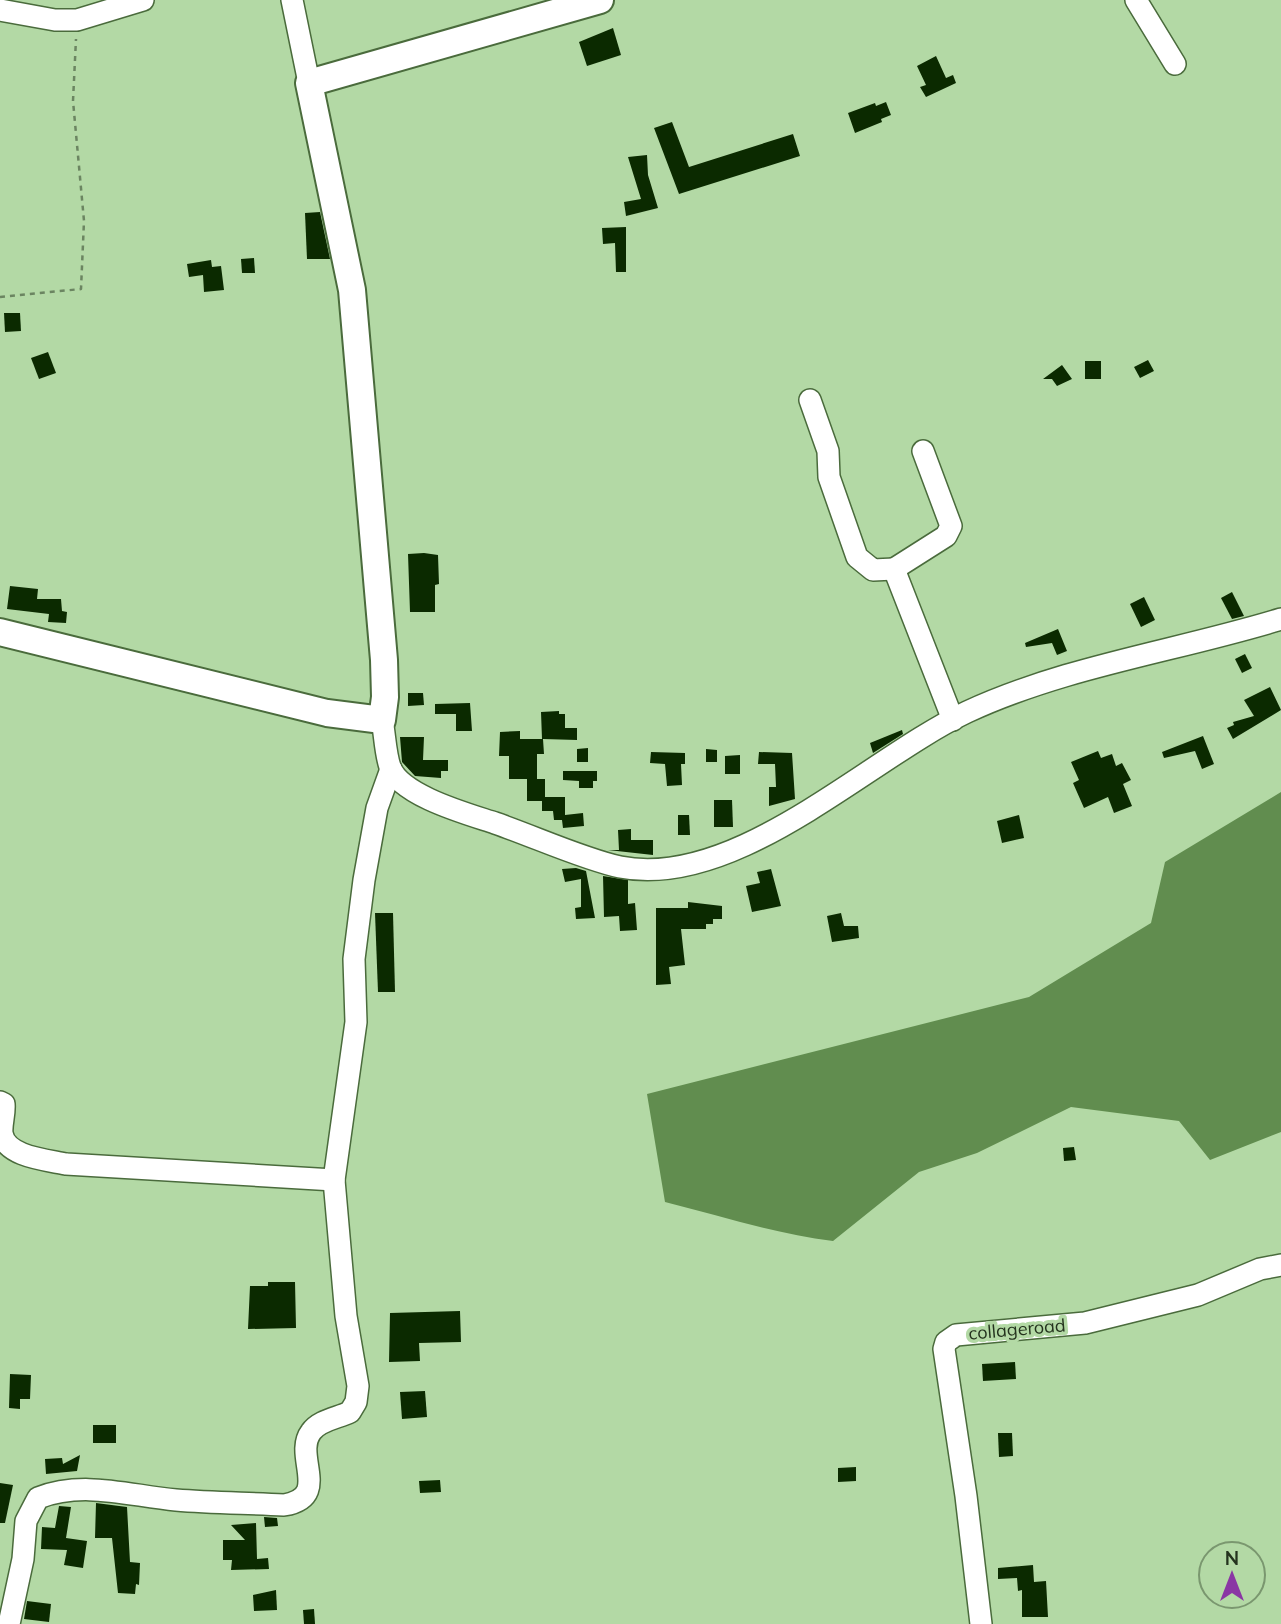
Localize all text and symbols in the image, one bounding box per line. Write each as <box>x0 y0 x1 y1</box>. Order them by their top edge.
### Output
street label: collageroad <box>968 1313 1066 1345</box>
north arrow <box>1197 1540 1267 1610</box>
text: N <box>1225 1546 1239 1570</box>

